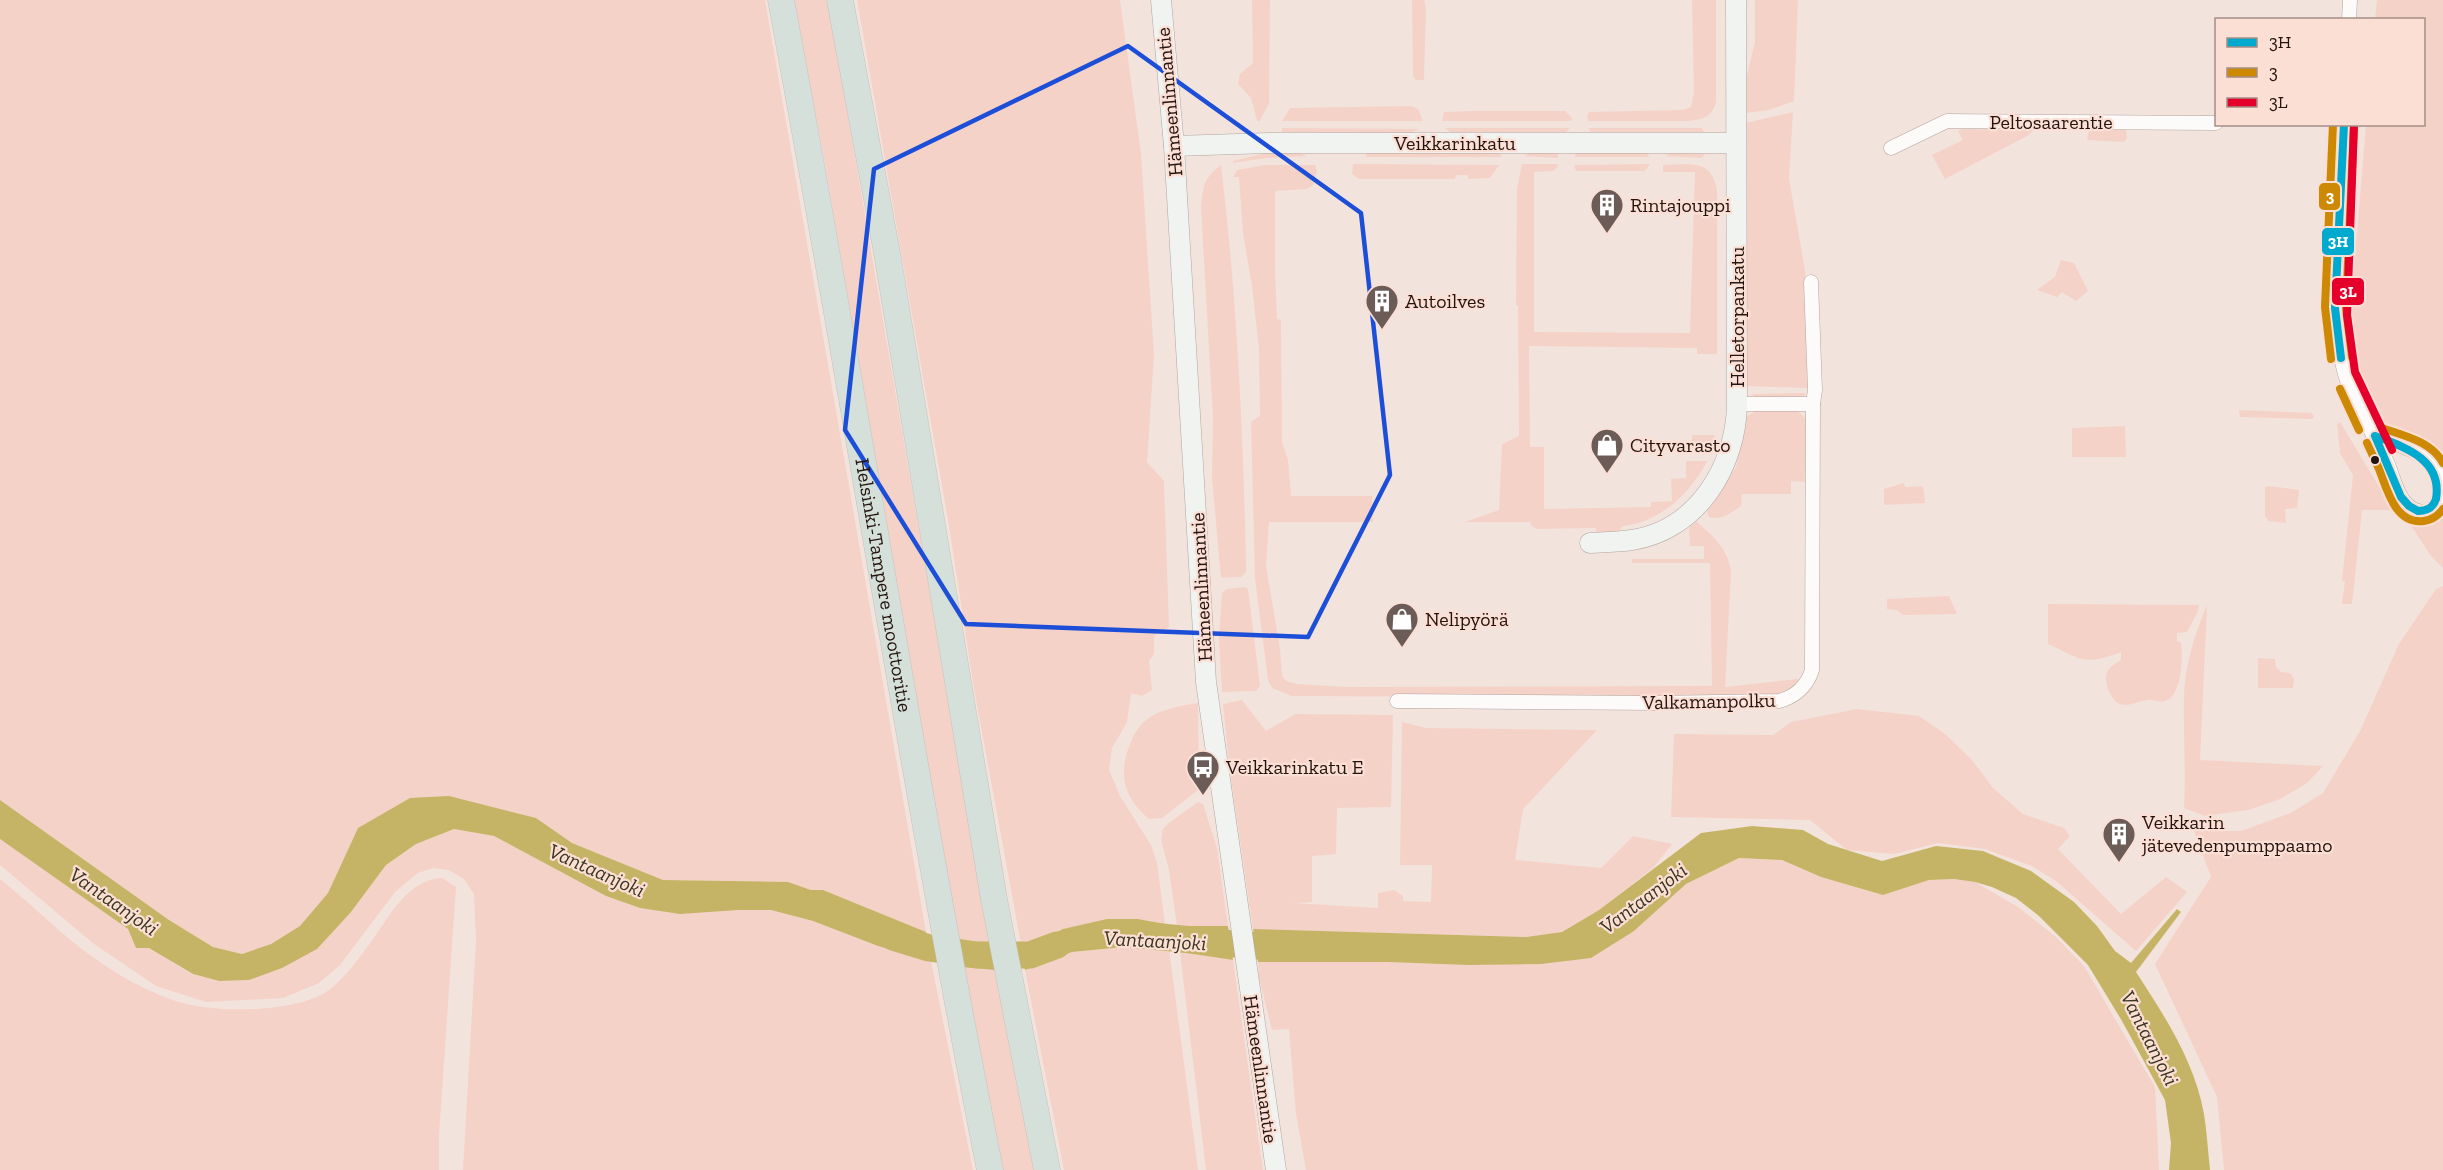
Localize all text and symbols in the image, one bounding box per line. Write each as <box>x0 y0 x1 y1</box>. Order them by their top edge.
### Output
legend <box>2215 18 2425 126</box>
street label: Hämeenlinnantie <box>1151 27 1187 177</box>
text: 3H <box>2269 31 2291 53</box>
text: 3 <box>2269 61 2278 83</box>
text: 3L <box>2269 91 2288 113</box>
street label: Peltosaarentie <box>1989 110 2113 134</box>
street label: Veikkarinkatu <box>1393 131 1516 155</box>
line badge: 3 <box>2318 182 2341 211</box>
building icon: Rintajouppi <box>1589 187 1625 234</box>
text: 3 <box>2326 187 2335 206</box>
place label: Rintajouppi <box>1630 193 1731 217</box>
line badge: 3H <box>2321 227 2355 256</box>
text: 3H <box>2328 232 2348 251</box>
street label: Helletorpankatu <box>1725 247 1749 387</box>
line badge: 3L <box>2331 277 2365 306</box>
text: 3L <box>2339 282 2357 301</box>
building icon: Autoilves <box>1364 283 1400 330</box>
place label: Autoilves <box>1405 289 1485 313</box>
shop icon: Cityvarasto <box>1589 427 1625 474</box>
place label: Cityvarasto <box>1630 433 1731 457</box>
unlabelled marker <box>2369 454 2381 466</box>
street label: Helsinki-Tampere moottoritie <box>850 456 918 714</box>
street label: Hämeenlinnantie <box>1185 512 1217 662</box>
shop icon: Nelipyörä <box>1384 601 1420 648</box>
place label: Nelipyörä <box>1425 607 1509 631</box>
street label: Valkamanpolku <box>1641 688 1776 714</box>
bus stop icon: Veikkarinkatu E <box>1185 749 1221 796</box>
place label: Veikkarinkatu E <box>1225 755 1364 779</box>
place label: Veikkarin jätevedenpumppaamo <box>2141 810 2333 857</box>
building icon: Veikkarin jätevedenpumppaamo <box>2101 816 2137 863</box>
water label: Vantaanjoki <box>545 838 649 902</box>
water label: Vantaanjoki <box>1594 857 1692 939</box>
water label: Vantaanjoki <box>65 861 163 941</box>
water label: Vantaanjoki <box>1103 925 1207 955</box>
water label: Vantaanjoki <box>2115 986 2185 1090</box>
street label: Hämeenlinnantie <box>1239 993 1283 1145</box>

